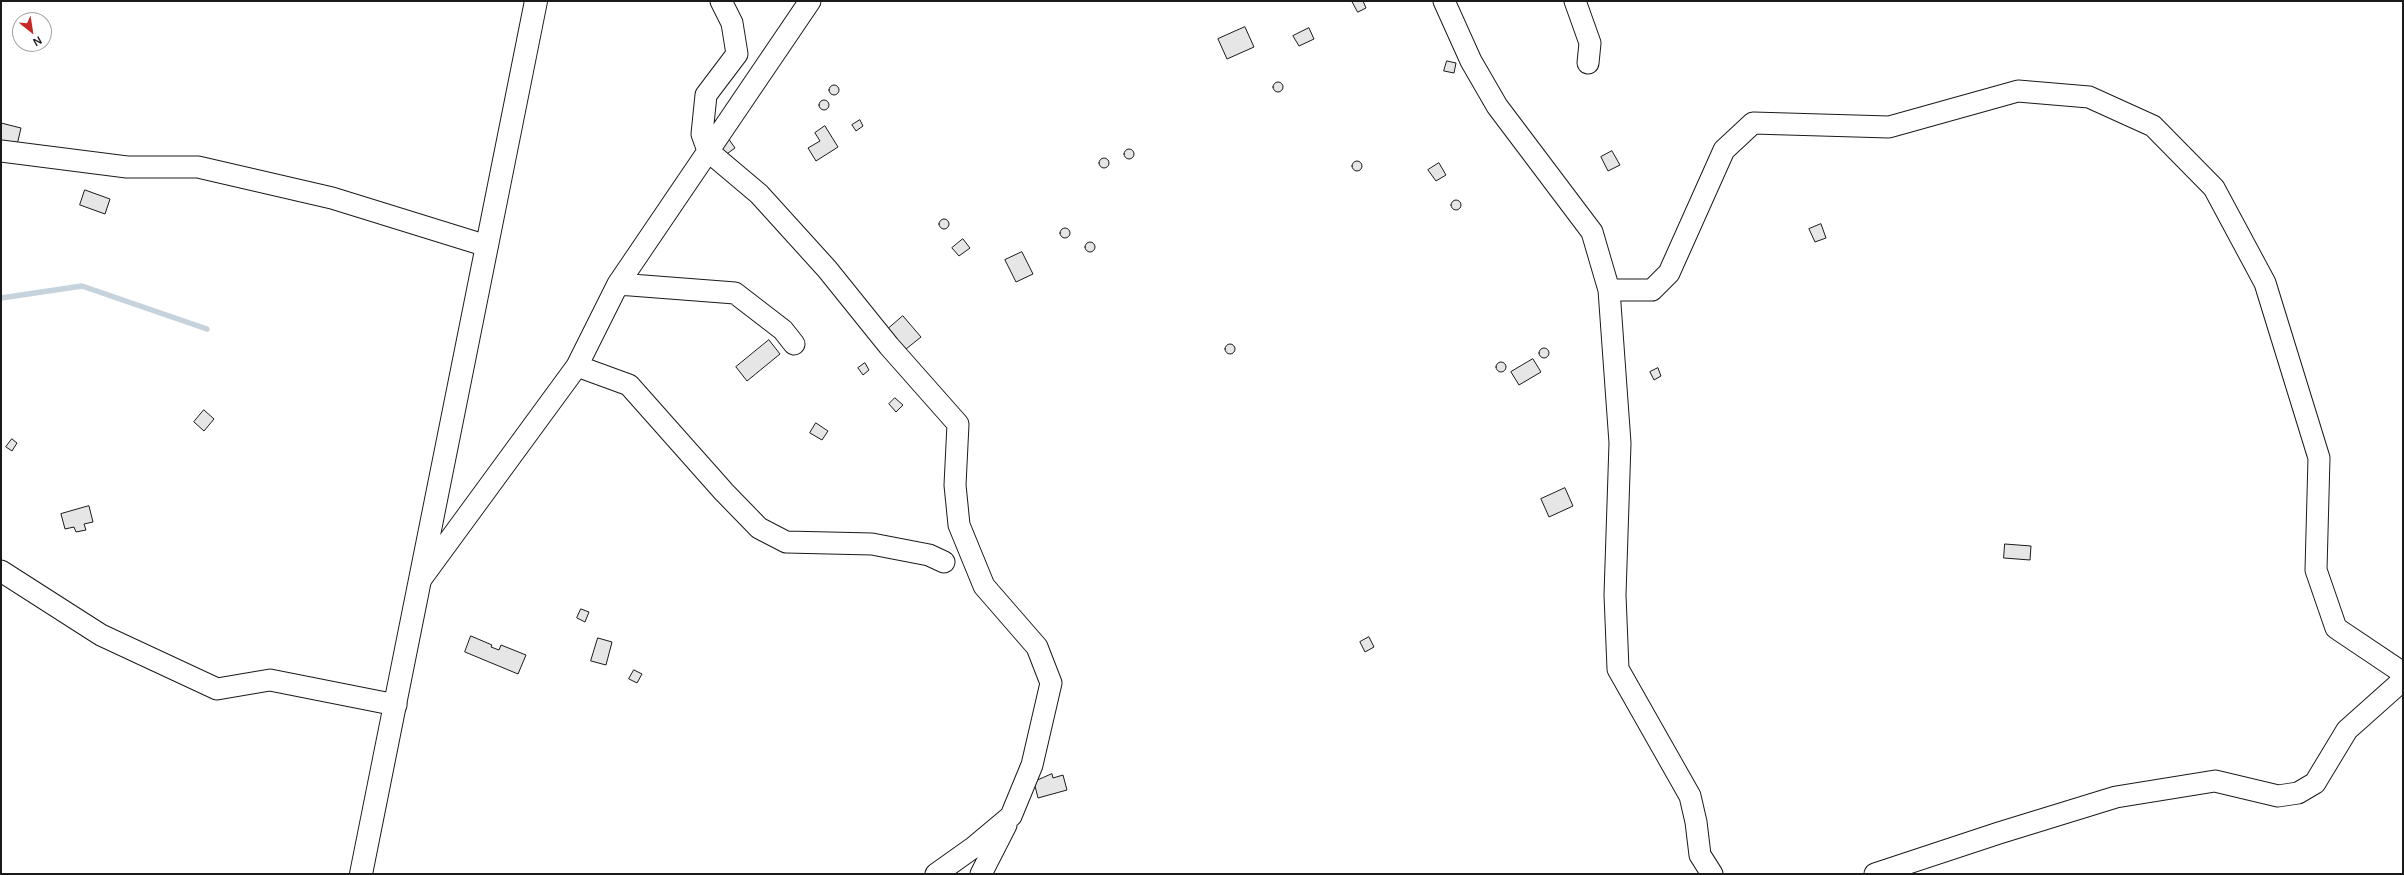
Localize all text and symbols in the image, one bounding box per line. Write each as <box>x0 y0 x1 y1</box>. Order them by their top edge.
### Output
north arrow <box>12 12 52 52</box>
text: N <box>31 34 44 49</box>

